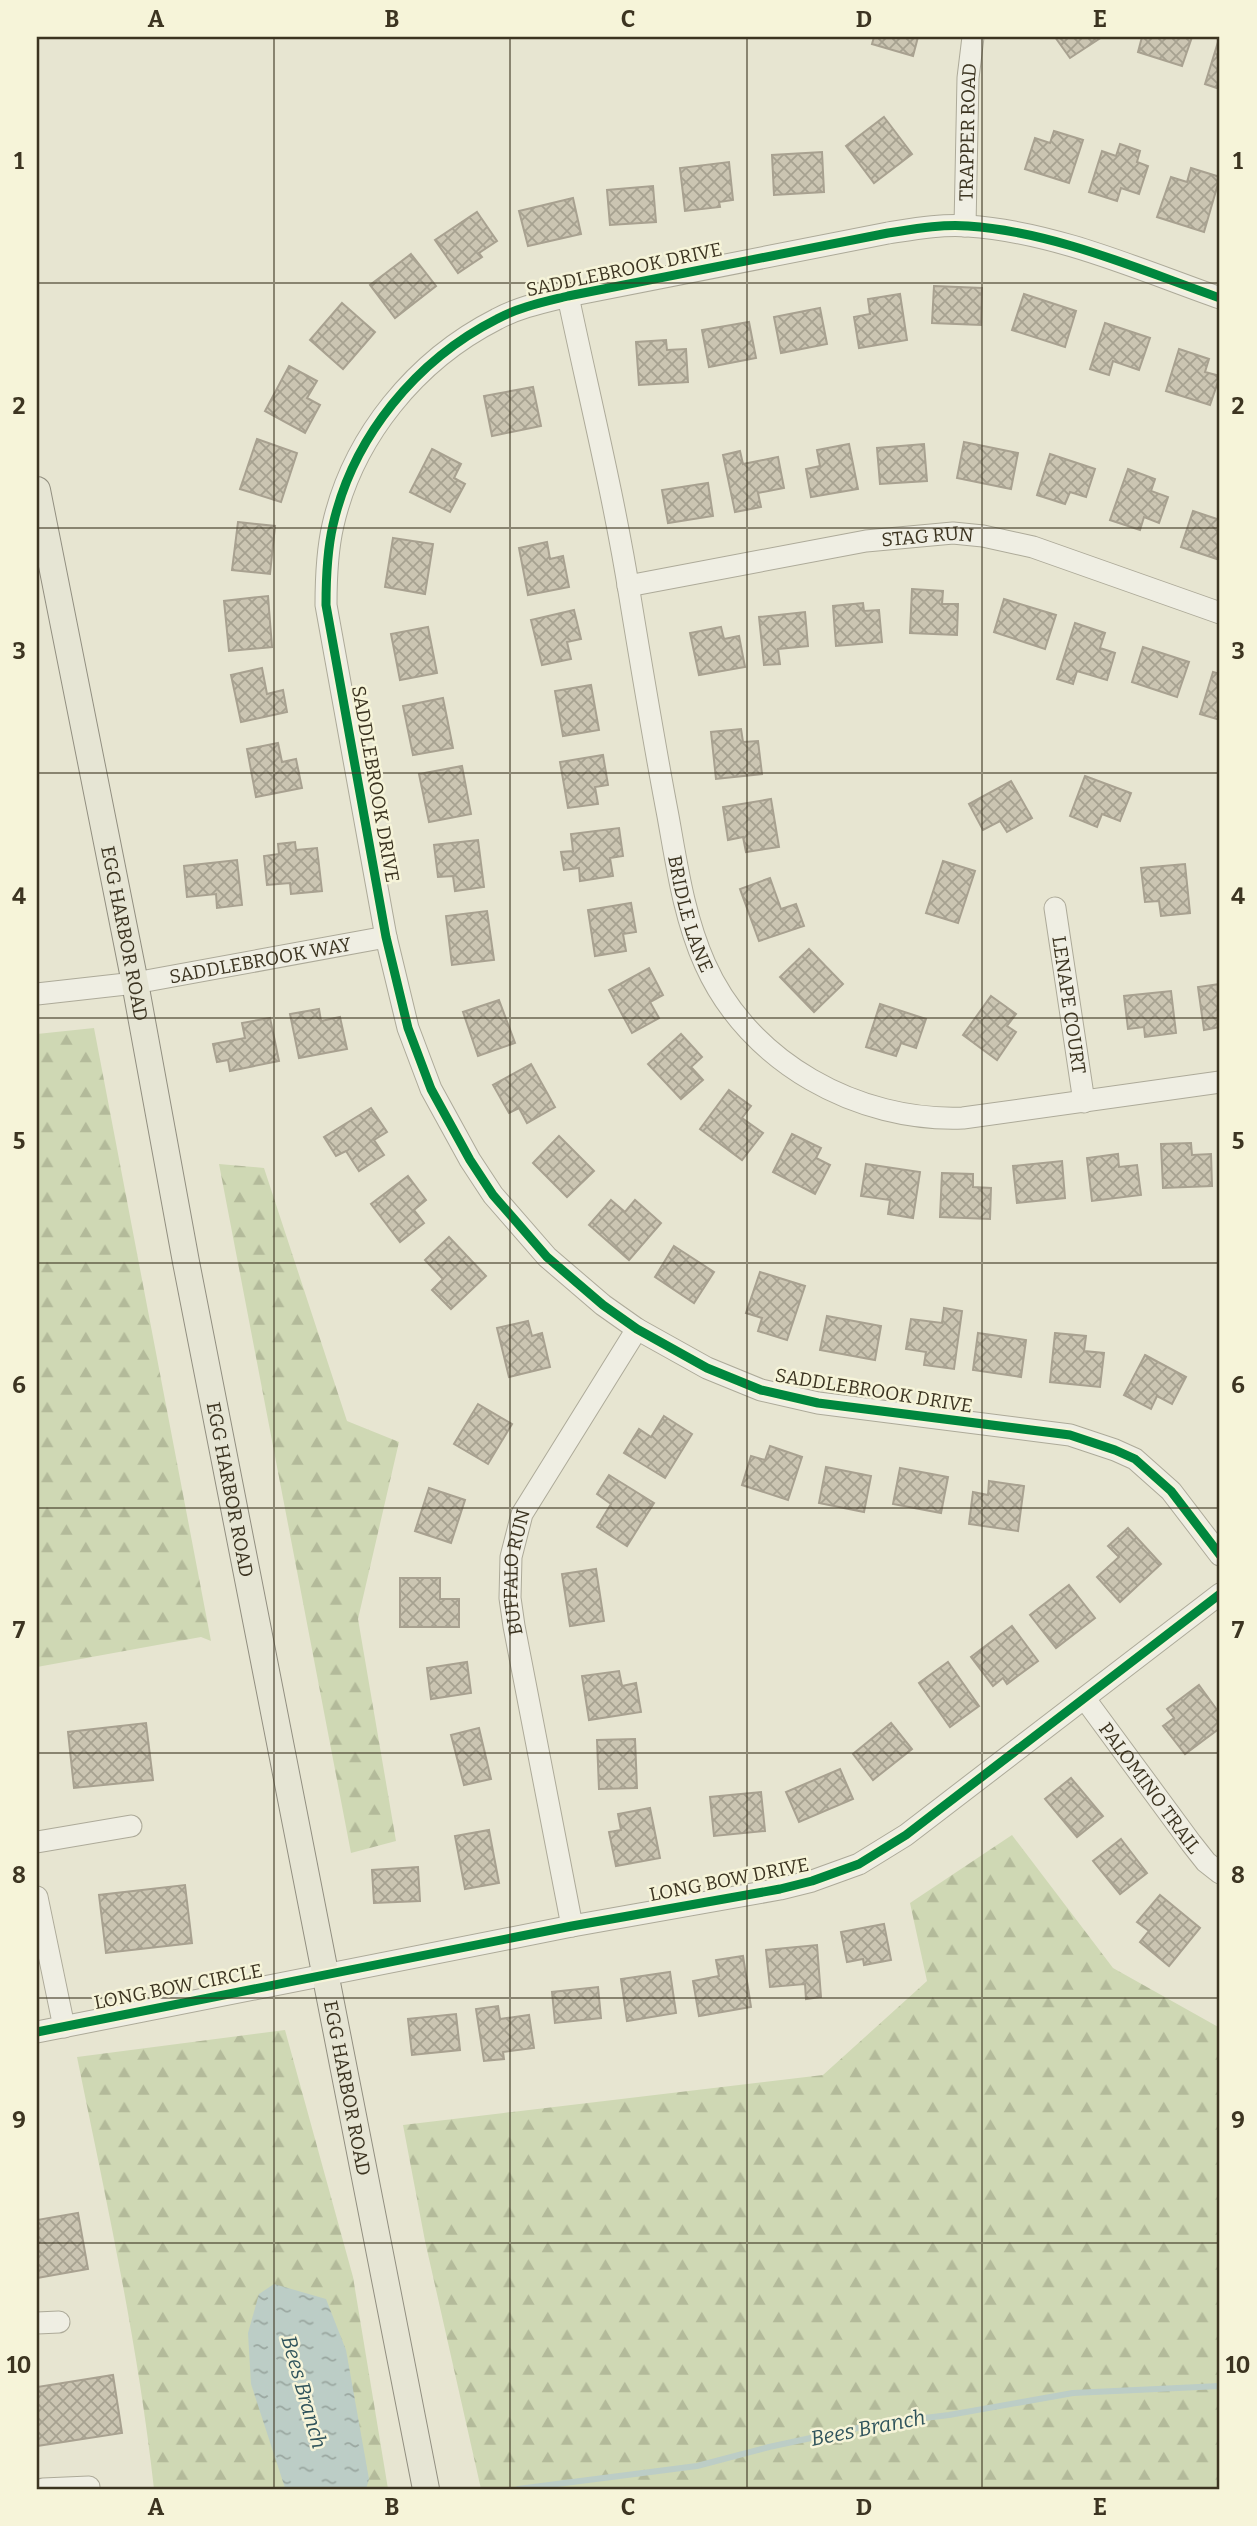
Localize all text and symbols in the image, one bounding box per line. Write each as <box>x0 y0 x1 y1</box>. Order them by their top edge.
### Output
text: A <box>148 5 165 33</box>
text: B <box>385 5 399 33</box>
text: C <box>621 5 635 33</box>
text: D <box>856 5 872 33</box>
text: E <box>1093 5 1107 33</box>
street label: TRAPPER ROAD <box>955 62 982 201</box>
text: 1 <box>14 147 24 175</box>
text: 1 <box>1233 147 1243 175</box>
street label: SADDLEBROOK DRIVE <box>524 237 724 301</box>
text: 2 <box>13 392 26 420</box>
text: 2 <box>1232 392 1245 420</box>
street label: STAG RUN <box>880 522 975 552</box>
text: 3 <box>12 637 26 665</box>
text: 3 <box>1231 637 1245 665</box>
street label: SADDLEBROOK DRIVE <box>347 684 404 884</box>
street label: EGG HARBOR ROAD <box>96 844 153 1023</box>
street label: BRIDLE LANE <box>663 853 718 976</box>
text: 4 <box>12 882 26 910</box>
text: 4 <box>1231 882 1245 910</box>
street label: SADDLEBROOK WAY <box>168 932 354 988</box>
street label: LENAPE COURT <box>1047 934 1091 1076</box>
text: 5 <box>13 1127 25 1155</box>
text: 5 <box>1232 1127 1244 1155</box>
street label: SADDLEBROOK DRIVE <box>774 1364 974 1417</box>
text: 6 <box>12 1371 26 1399</box>
text: 6 <box>1231 1371 1245 1399</box>
street label: EGG HARBOR ROAD <box>202 1400 258 1579</box>
street label: BUFFALO RUN <box>499 1507 535 1637</box>
text: 7 <box>13 1616 26 1644</box>
text: 7 <box>1232 1616 1245 1644</box>
street label: PALOMINO TRAIL <box>1094 1718 1206 1858</box>
street label: LONG BOW DRIVE <box>647 1853 811 1906</box>
text: 8 <box>12 1861 26 1889</box>
text: 8 <box>1231 1861 1245 1889</box>
street label: LONG BOW CIRCLE <box>92 1959 264 2014</box>
street label: EGG HARBOR ROAD <box>319 1999 375 2178</box>
text: 9 <box>12 2106 26 2134</box>
text: 9 <box>1231 2106 1245 2134</box>
water label: Bees Branch <box>275 2333 333 2451</box>
text: 10 <box>7 2351 31 2379</box>
text: 10 <box>1226 2351 1250 2379</box>
water label: Bees Branch <box>808 2404 928 2452</box>
text: A <box>148 2493 165 2521</box>
text: B <box>385 2493 399 2521</box>
text: C <box>621 2493 635 2521</box>
text: D <box>856 2493 872 2521</box>
text: E <box>1093 2493 1107 2521</box>

